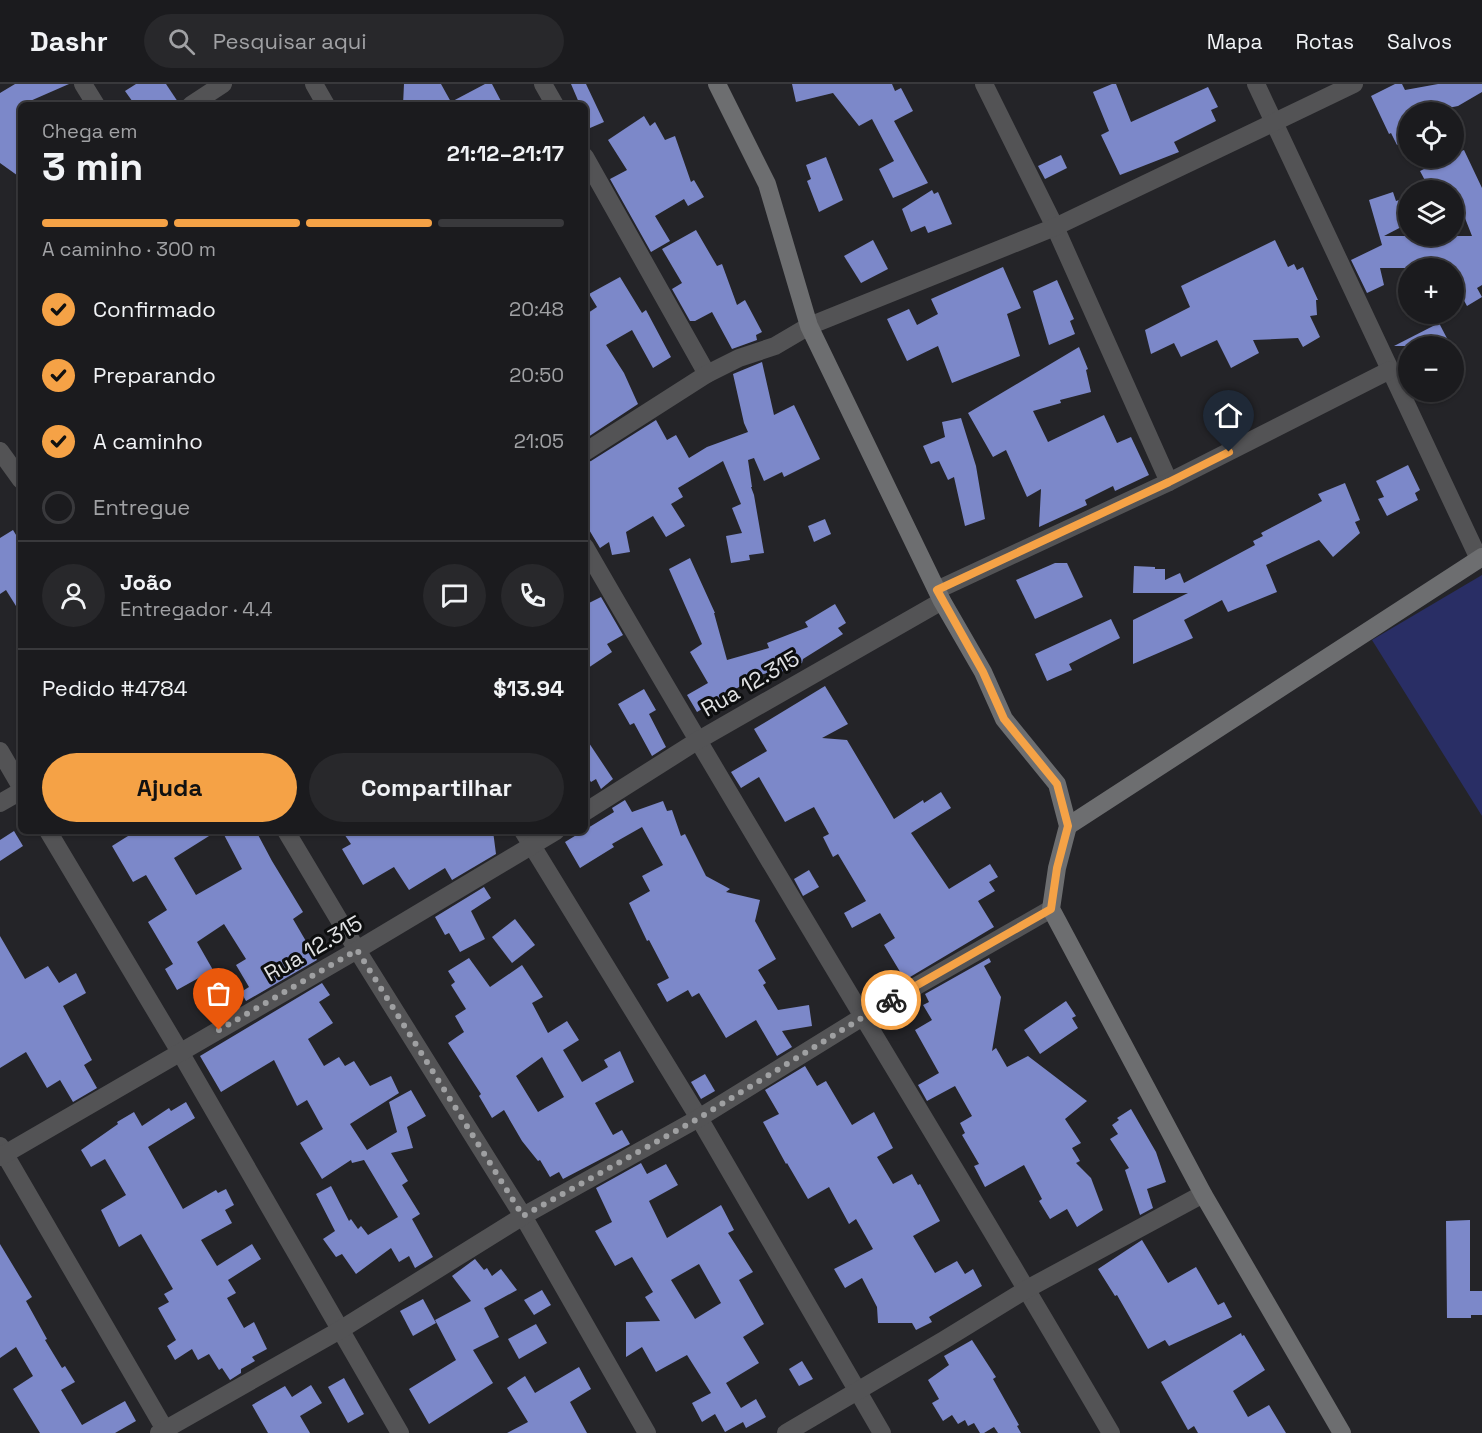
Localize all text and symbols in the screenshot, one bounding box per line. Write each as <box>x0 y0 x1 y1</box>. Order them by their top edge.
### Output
search box <box>144 14 564 68</box>
text: Dashr <box>30 23 108 59</box>
icon: search <box>165 25 198 58</box>
text: Pesquisar aqui <box>213 27 367 55</box>
text: Mapa <box>1207 28 1262 55</box>
text: Rotas <box>1295 28 1354 55</box>
text: Salvos <box>1387 28 1452 55</box>
map controls <box>1398 102 1464 402</box>
button: locate <box>1398 102 1464 168</box>
text: Chega em <box>42 118 137 144</box>
text: 21:12–21:17 <box>447 139 564 167</box>
text: 3 min <box>42 142 143 191</box>
button: layers <box>1398 180 1464 246</box>
text: A caminho · 300 m <box>42 236 216 262</box>
button: + <box>1398 258 1464 324</box>
icon: check <box>42 293 75 326</box>
text: Confirmado <box>93 295 216 323</box>
text: 20:48 <box>509 296 564 322</box>
button: − <box>1398 336 1464 402</box>
icon: check <box>42 359 75 392</box>
text: Preparando <box>93 361 216 389</box>
text: 20:50 <box>509 362 564 388</box>
pin <box>1203 390 1254 452</box>
icon: home <box>1212 399 1245 432</box>
icon: check <box>42 425 75 458</box>
text: A caminho <box>93 427 203 455</box>
text: 21:05 <box>514 428 564 454</box>
text: Entregue <box>93 493 190 521</box>
button: person <box>42 564 105 627</box>
button: chat <box>423 564 486 627</box>
button: phone <box>501 564 564 627</box>
text: João <box>120 568 172 596</box>
text: Entregador · 4.4 <box>120 596 272 622</box>
street label: Rua 12.315 <box>696 644 804 722</box>
text: Pedido #4784 <box>42 674 188 702</box>
text: $13.94 <box>493 674 564 702</box>
button: Ajuda <box>42 753 297 822</box>
button: Compartilhar <box>309 753 564 822</box>
street label: Rua 12.315 <box>259 909 367 987</box>
pin <box>193 968 244 1030</box>
courier <box>861 970 921 1030</box>
icon: bag <box>202 977 235 1010</box>
icon: bike <box>875 984 908 1017</box>

